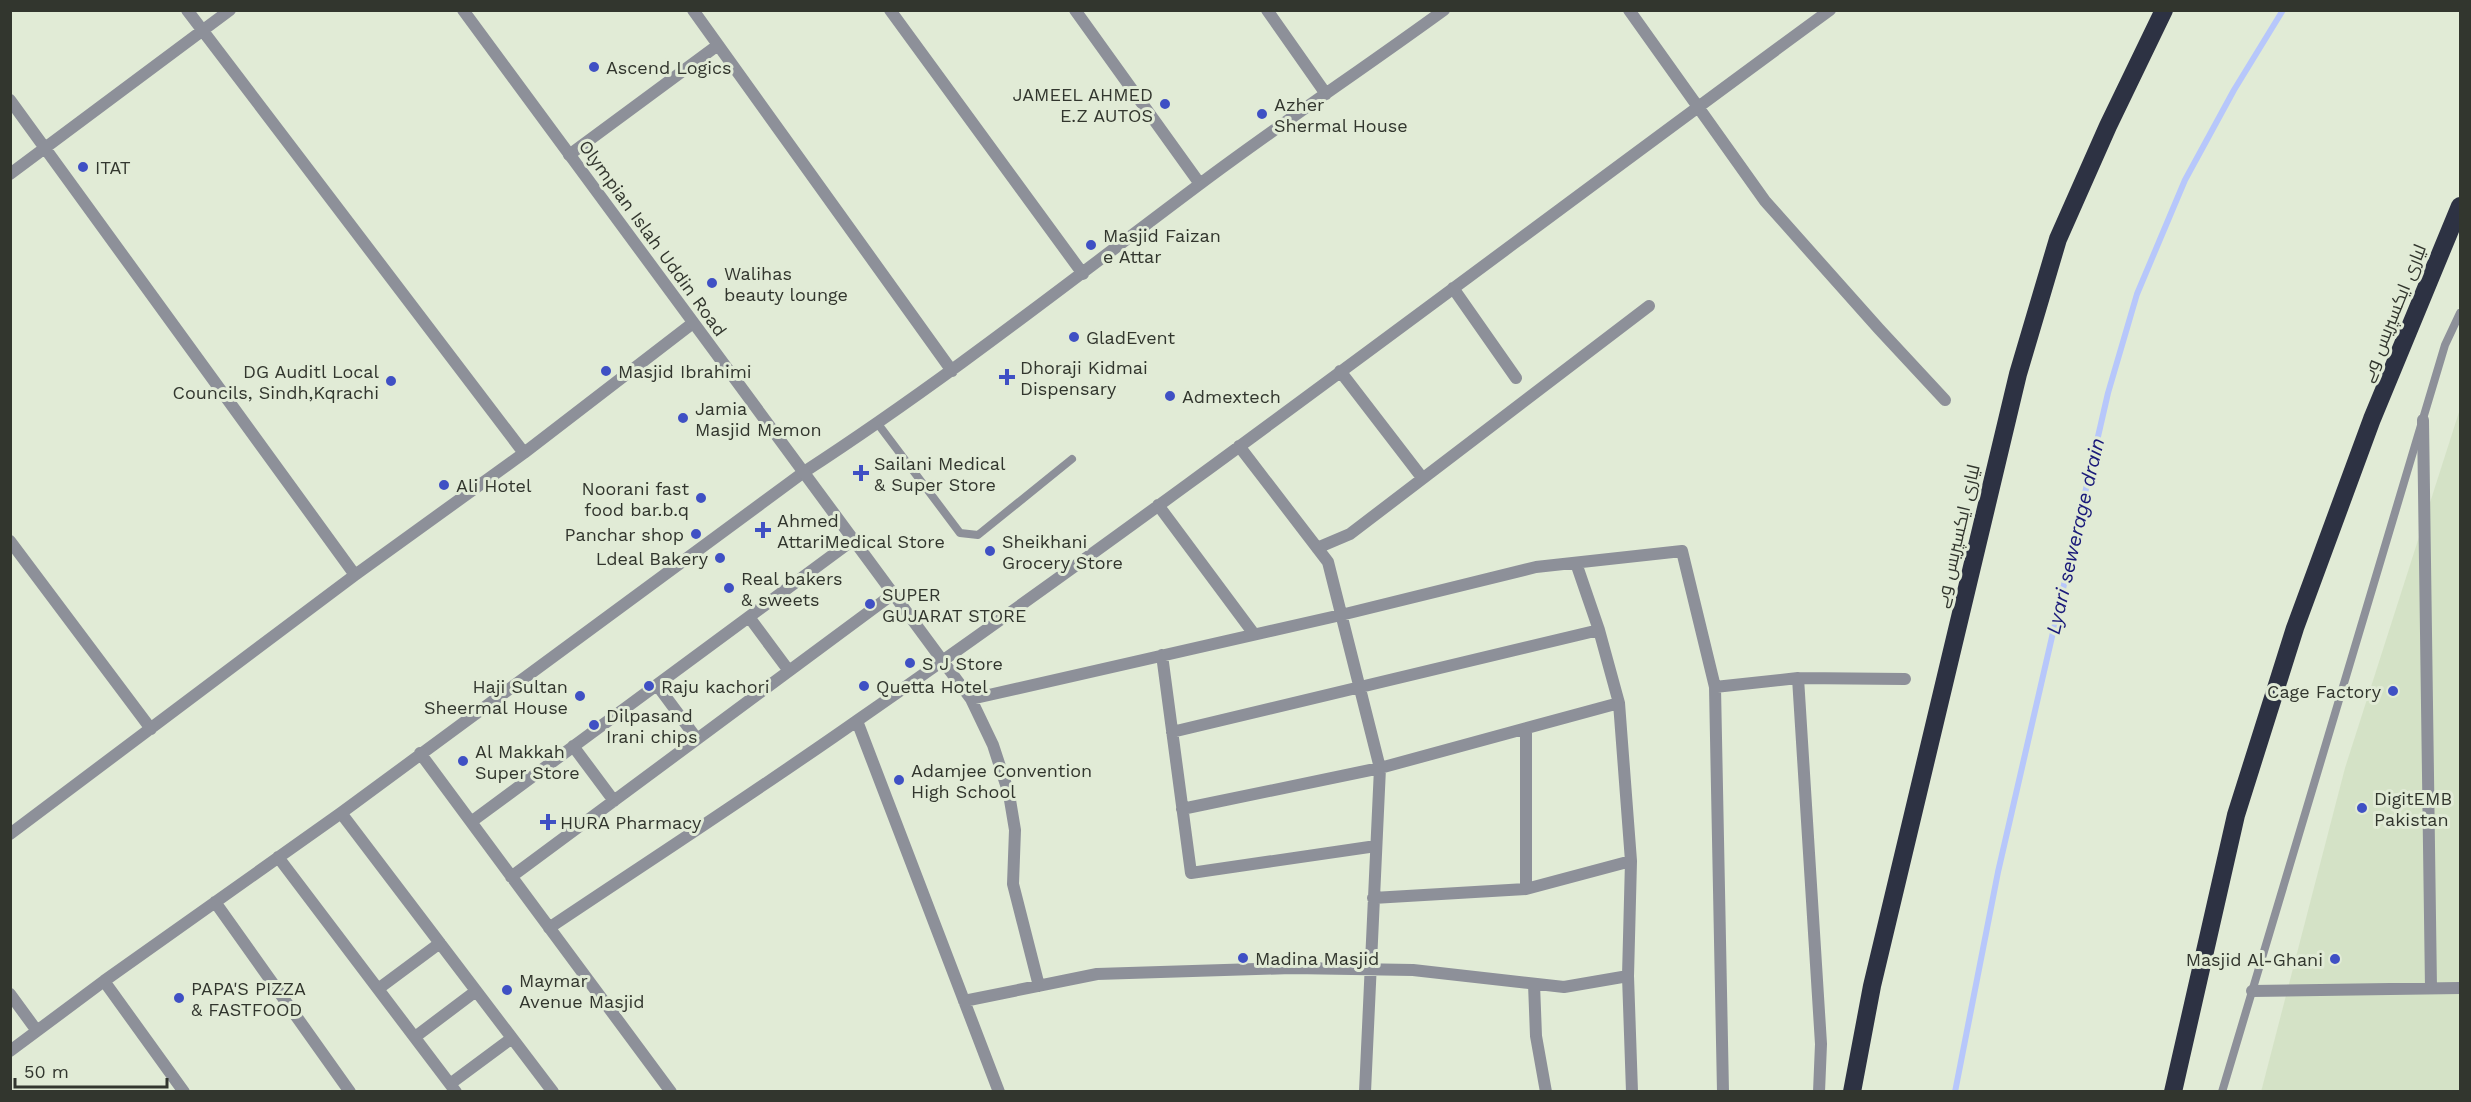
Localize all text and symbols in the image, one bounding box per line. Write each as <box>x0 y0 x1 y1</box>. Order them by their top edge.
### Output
place label: Ascend Logics <box>606 57 732 78</box>
marker: Ascend Logics <box>587 60 601 74</box>
place label: JAMEEL AHMED E.Z AUTOS <box>1012 84 1153 126</box>
place label: Azher Shermal House <box>1274 94 1408 136</box>
marker: JAMEEL AHMED E.Z AUTOS <box>1158 97 1172 111</box>
marker: Azher Shermal House <box>1255 107 1269 121</box>
street label: Olympian Islah Uddin Road <box>575 136 731 340</box>
place label: ITAT <box>95 157 131 178</box>
marker: ITAT <box>76 160 90 174</box>
place label: Masjid Faizan e Attar <box>1103 225 1221 267</box>
marker: Masjid Faizan e Attar <box>1084 238 1098 252</box>
street label: لیاری ایکسپریس وے <box>2356 241 2432 386</box>
place label: Walihas beauty lounge <box>724 263 848 305</box>
marker: Walihas beauty lounge <box>705 276 719 290</box>
place label: GladEvent <box>1086 327 1176 348</box>
marker: GladEvent <box>1067 330 1081 344</box>
place label: Dhoraji Kidmai Dispensary <box>1020 357 1148 399</box>
place label: DG Auditl Local Councils, Sindh,Kqrachi <box>173 361 379 403</box>
place label: Masjid Ibrahimi <box>618 361 752 382</box>
marker: Masjid Ibrahimi <box>599 364 613 378</box>
marker: Dhoraji Kidmai Dispensary <box>998 368 1016 386</box>
marker: DG Auditl Local Councils, Sindh,Kqrachi <box>384 374 398 388</box>
place label: Admextech <box>1182 386 1281 407</box>
marker: Admextech <box>1163 389 1177 403</box>
place label: Jamia Masjid Memon <box>695 398 822 440</box>
marker: Jamia Masjid Memon <box>676 411 690 425</box>
water label: Lyari sewerage drain <box>2041 435 2109 637</box>
place label: Sailani Medical & Super Store <box>874 453 1006 495</box>
street label: لیاری ایکسپریس وے <box>1930 462 1986 610</box>
marker: Sailani Medical & Super Store <box>852 464 870 482</box>
place label: Ali Hotel <box>456 475 532 496</box>
marker: Ali Hotel <box>437 478 451 492</box>
place label: Noorani fast food bar.b.q <box>582 478 689 520</box>
marker: Noorani fast food bar.b.q <box>694 491 708 505</box>
place label: Ahmed AttariMedical Store <box>777 510 945 552</box>
marker: Ahmed AttariMedical Store <box>754 521 772 539</box>
place label: Panchar shop <box>564 524 684 545</box>
marker: Panchar shop <box>689 527 703 541</box>
place label: Sheikhani Grocery Store <box>1002 531 1123 573</box>
marker: Sheikhani Grocery Store <box>983 544 997 558</box>
place label: Ldeal Bakery <box>596 548 709 569</box>
marker: Ldeal Bakery <box>713 551 727 565</box>
place label: Real bakers & sweets <box>741 568 842 610</box>
marker: Real bakers & sweets <box>722 581 736 595</box>
place label: SUPER GUJARAT STORE <box>882 584 1027 626</box>
marker: SUPER GUJARAT STORE <box>863 597 877 611</box>
place label: S J Store <box>922 653 1003 674</box>
marker: S J Store <box>903 656 917 670</box>
place label: Haji Sultan Sheermal House <box>424 676 568 718</box>
place label: Raju kachori <box>661 676 770 697</box>
place label: Quetta Hotel <box>876 676 988 697</box>
marker: Raju kachori <box>642 679 656 693</box>
marker: Quetta Hotel <box>857 679 871 693</box>
place label: Cage Factory <box>2267 681 2382 702</box>
marker: Cage Factory <box>2386 684 2400 698</box>
marker: Haji Sultan Sheermal House <box>573 689 587 703</box>
place label: Dilpasand Irani chips <box>606 705 697 747</box>
marker: Dilpasand Irani chips <box>587 718 601 732</box>
place label: Al Makkah Super Store <box>475 741 580 783</box>
marker: Al Makkah Super Store <box>456 754 470 768</box>
place label: Adamjee Convention High School <box>911 760 1092 802</box>
marker: Adamjee Convention High School <box>892 773 906 787</box>
place label: DigitEMB Pakistan <box>2374 788 2452 830</box>
marker: DigitEMB Pakistan <box>2355 801 2369 815</box>
place label: HURA Pharmacy <box>560 812 702 833</box>
marker: HURA Pharmacy <box>541 815 555 829</box>
place label: Madina Masjid <box>1255 948 1379 969</box>
place label: Masjid Al-Ghani <box>2186 949 2323 970</box>
marker: Madina Masjid <box>1236 951 1250 965</box>
marker: Masjid Al-Ghani <box>2328 952 2342 966</box>
place label: Maymar Avenue Masjid <box>519 970 645 1012</box>
place label: PAPA'S PIZZA & FASTFOOD <box>191 978 306 1020</box>
marker: Maymar Avenue Masjid <box>500 983 514 997</box>
marker: PAPA'S PIZZA & FASTFOOD <box>172 991 186 1005</box>
scale bar <box>15 1051 166 1089</box>
text: 50 m <box>24 1061 69 1082</box>

